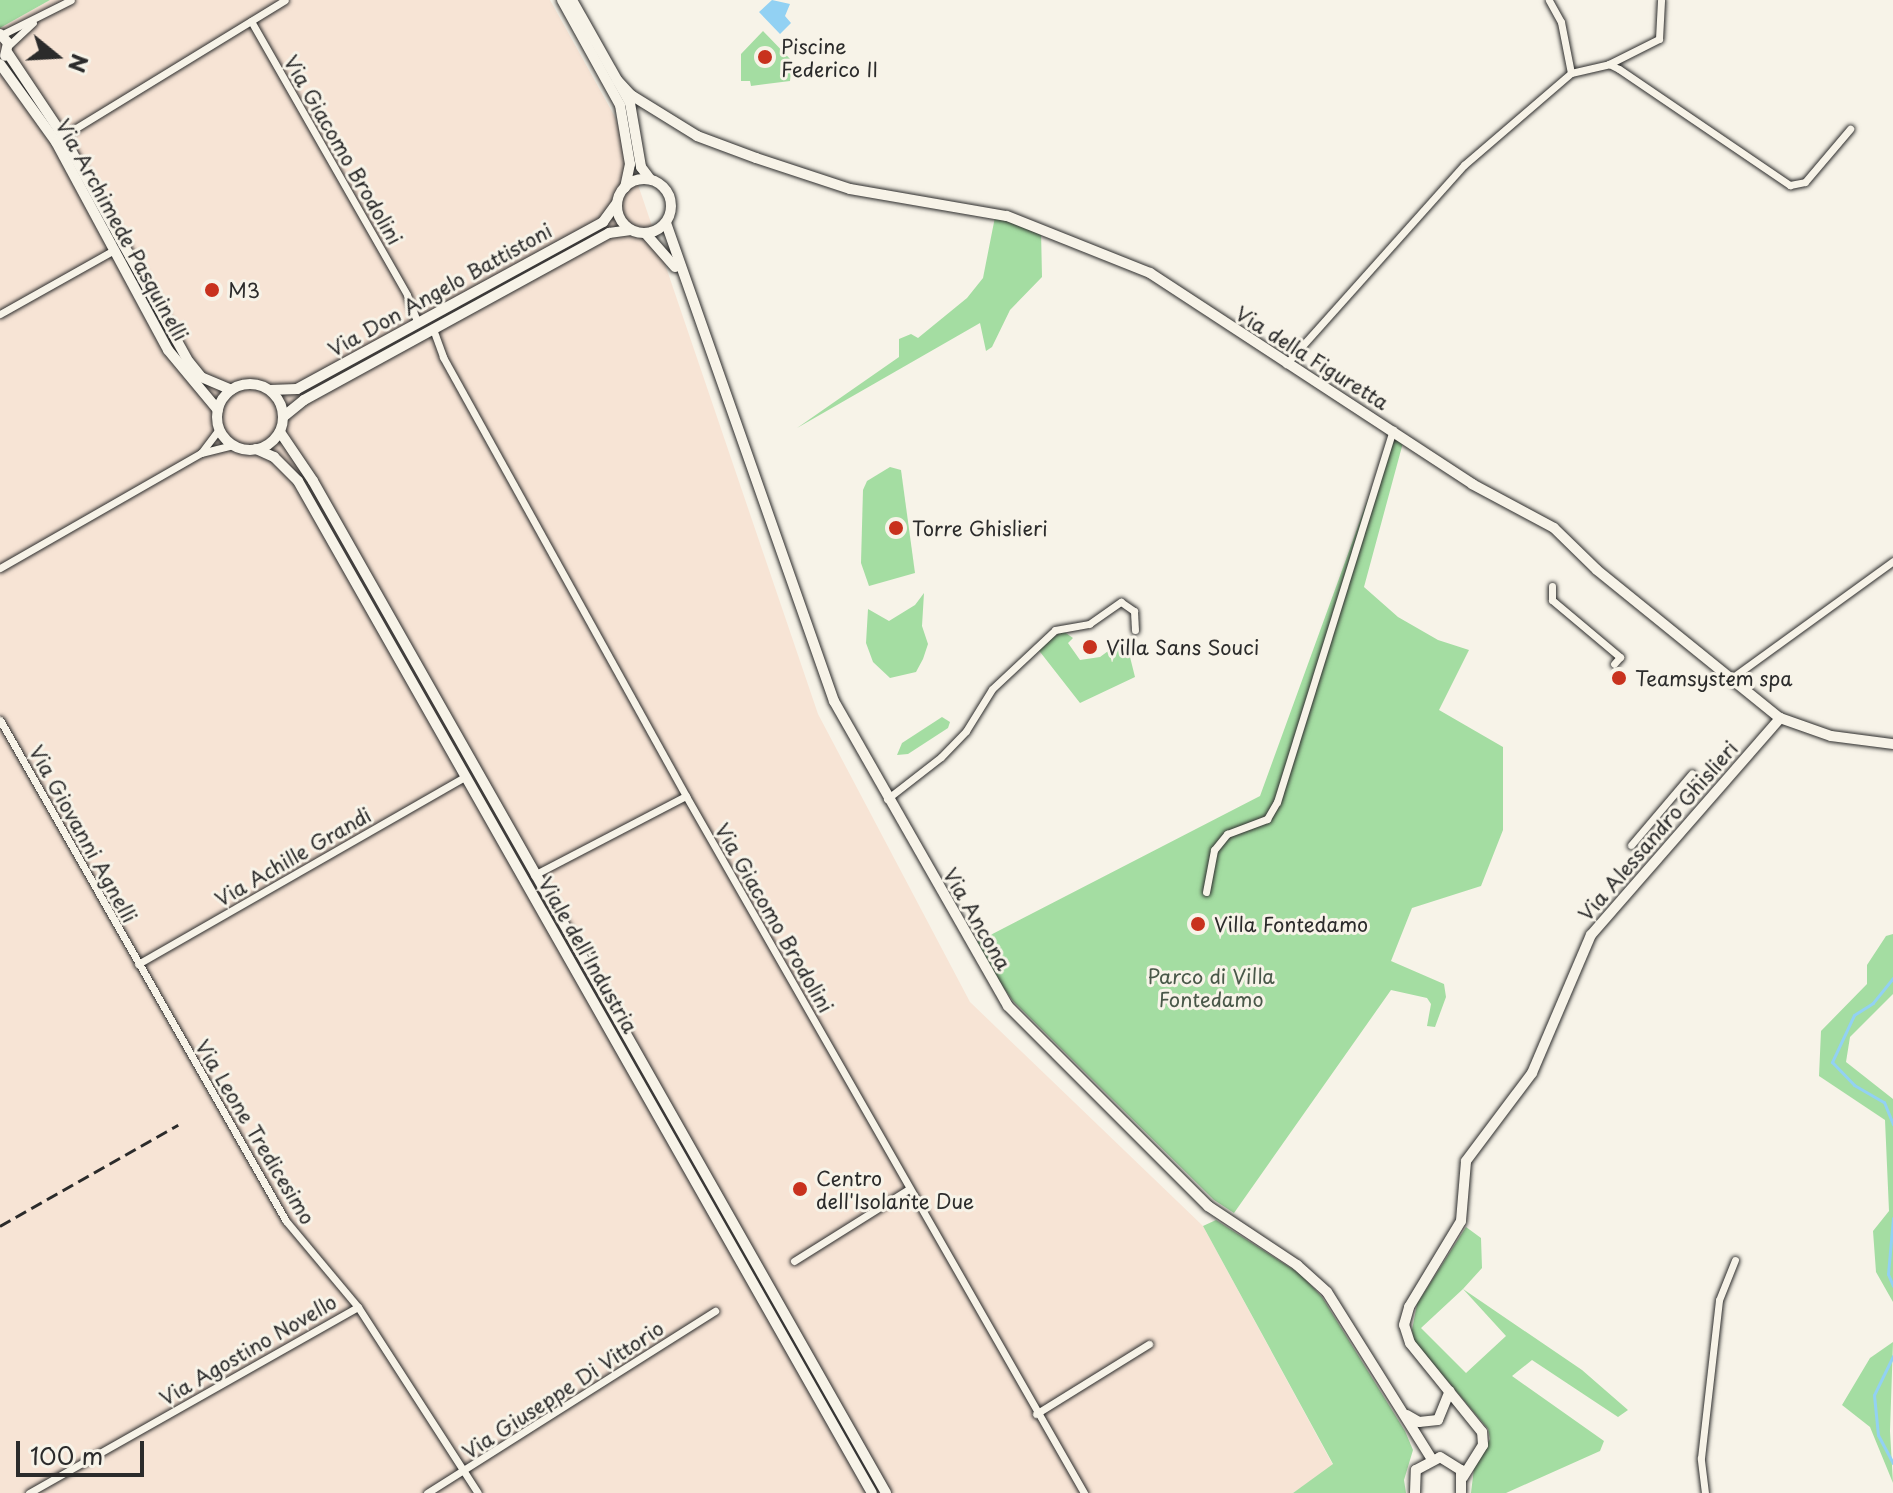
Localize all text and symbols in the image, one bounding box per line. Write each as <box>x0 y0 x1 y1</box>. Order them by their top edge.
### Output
north arrow <box>16 16 96 96</box>
place label: Piscine Federico II <box>781 34 878 81</box>
marker: Piscine Federico II <box>756 48 774 66</box>
text: N <box>61 50 98 77</box>
street label: Via Giacomo Brodolini <box>279 51 407 249</box>
street label: Via Archimede Pasquinelli <box>51 115 193 345</box>
street label: Via Don Angelo Battistoni <box>325 219 555 361</box>
place label: M3 <box>228 278 260 302</box>
marker: M3 <box>203 281 221 299</box>
street label: Via della Figuretta <box>1231 301 1393 415</box>
place label: Torre Ghislieri <box>912 516 1048 540</box>
marker: Torre Ghislieri <box>887 519 905 537</box>
place label: Villa Sans Souci <box>1106 635 1258 659</box>
marker: Villa Sans Souci <box>1081 638 1099 656</box>
place label: Teamsystem spa <box>1635 666 1794 690</box>
marker: Teamsystem spa <box>1610 669 1628 687</box>
street label: Via Alessandro Ghislieri <box>1574 737 1742 925</box>
street label: Via Giovanni Agnelli <box>25 742 141 926</box>
street label: Via Achille Grandi <box>211 803 375 911</box>
street label: Via Giacomo Brodolini <box>710 819 838 1017</box>
street label: Via Ancona <box>939 864 1015 974</box>
street label: Viale dell'Industria <box>533 872 643 1038</box>
place label: Villa Fontedamo <box>1214 912 1368 936</box>
marker: Villa Fontedamo <box>1189 915 1207 933</box>
park label: Parco di Villa Fontedamo <box>1147 965 1275 1012</box>
street label: Via Leone Tredicesimo <box>190 1036 320 1228</box>
place label: Centro dell'Isolante Due <box>816 1166 974 1213</box>
marker: Centro dell'Isolante Due <box>791 1180 809 1198</box>
street label: Via Agostino Novello <box>156 1290 340 1410</box>
street label: Via Giuseppe Di Vittorio <box>459 1317 667 1463</box>
scale bar <box>20 1425 148 1475</box>
text: 100 m <box>30 1437 103 1473</box>

